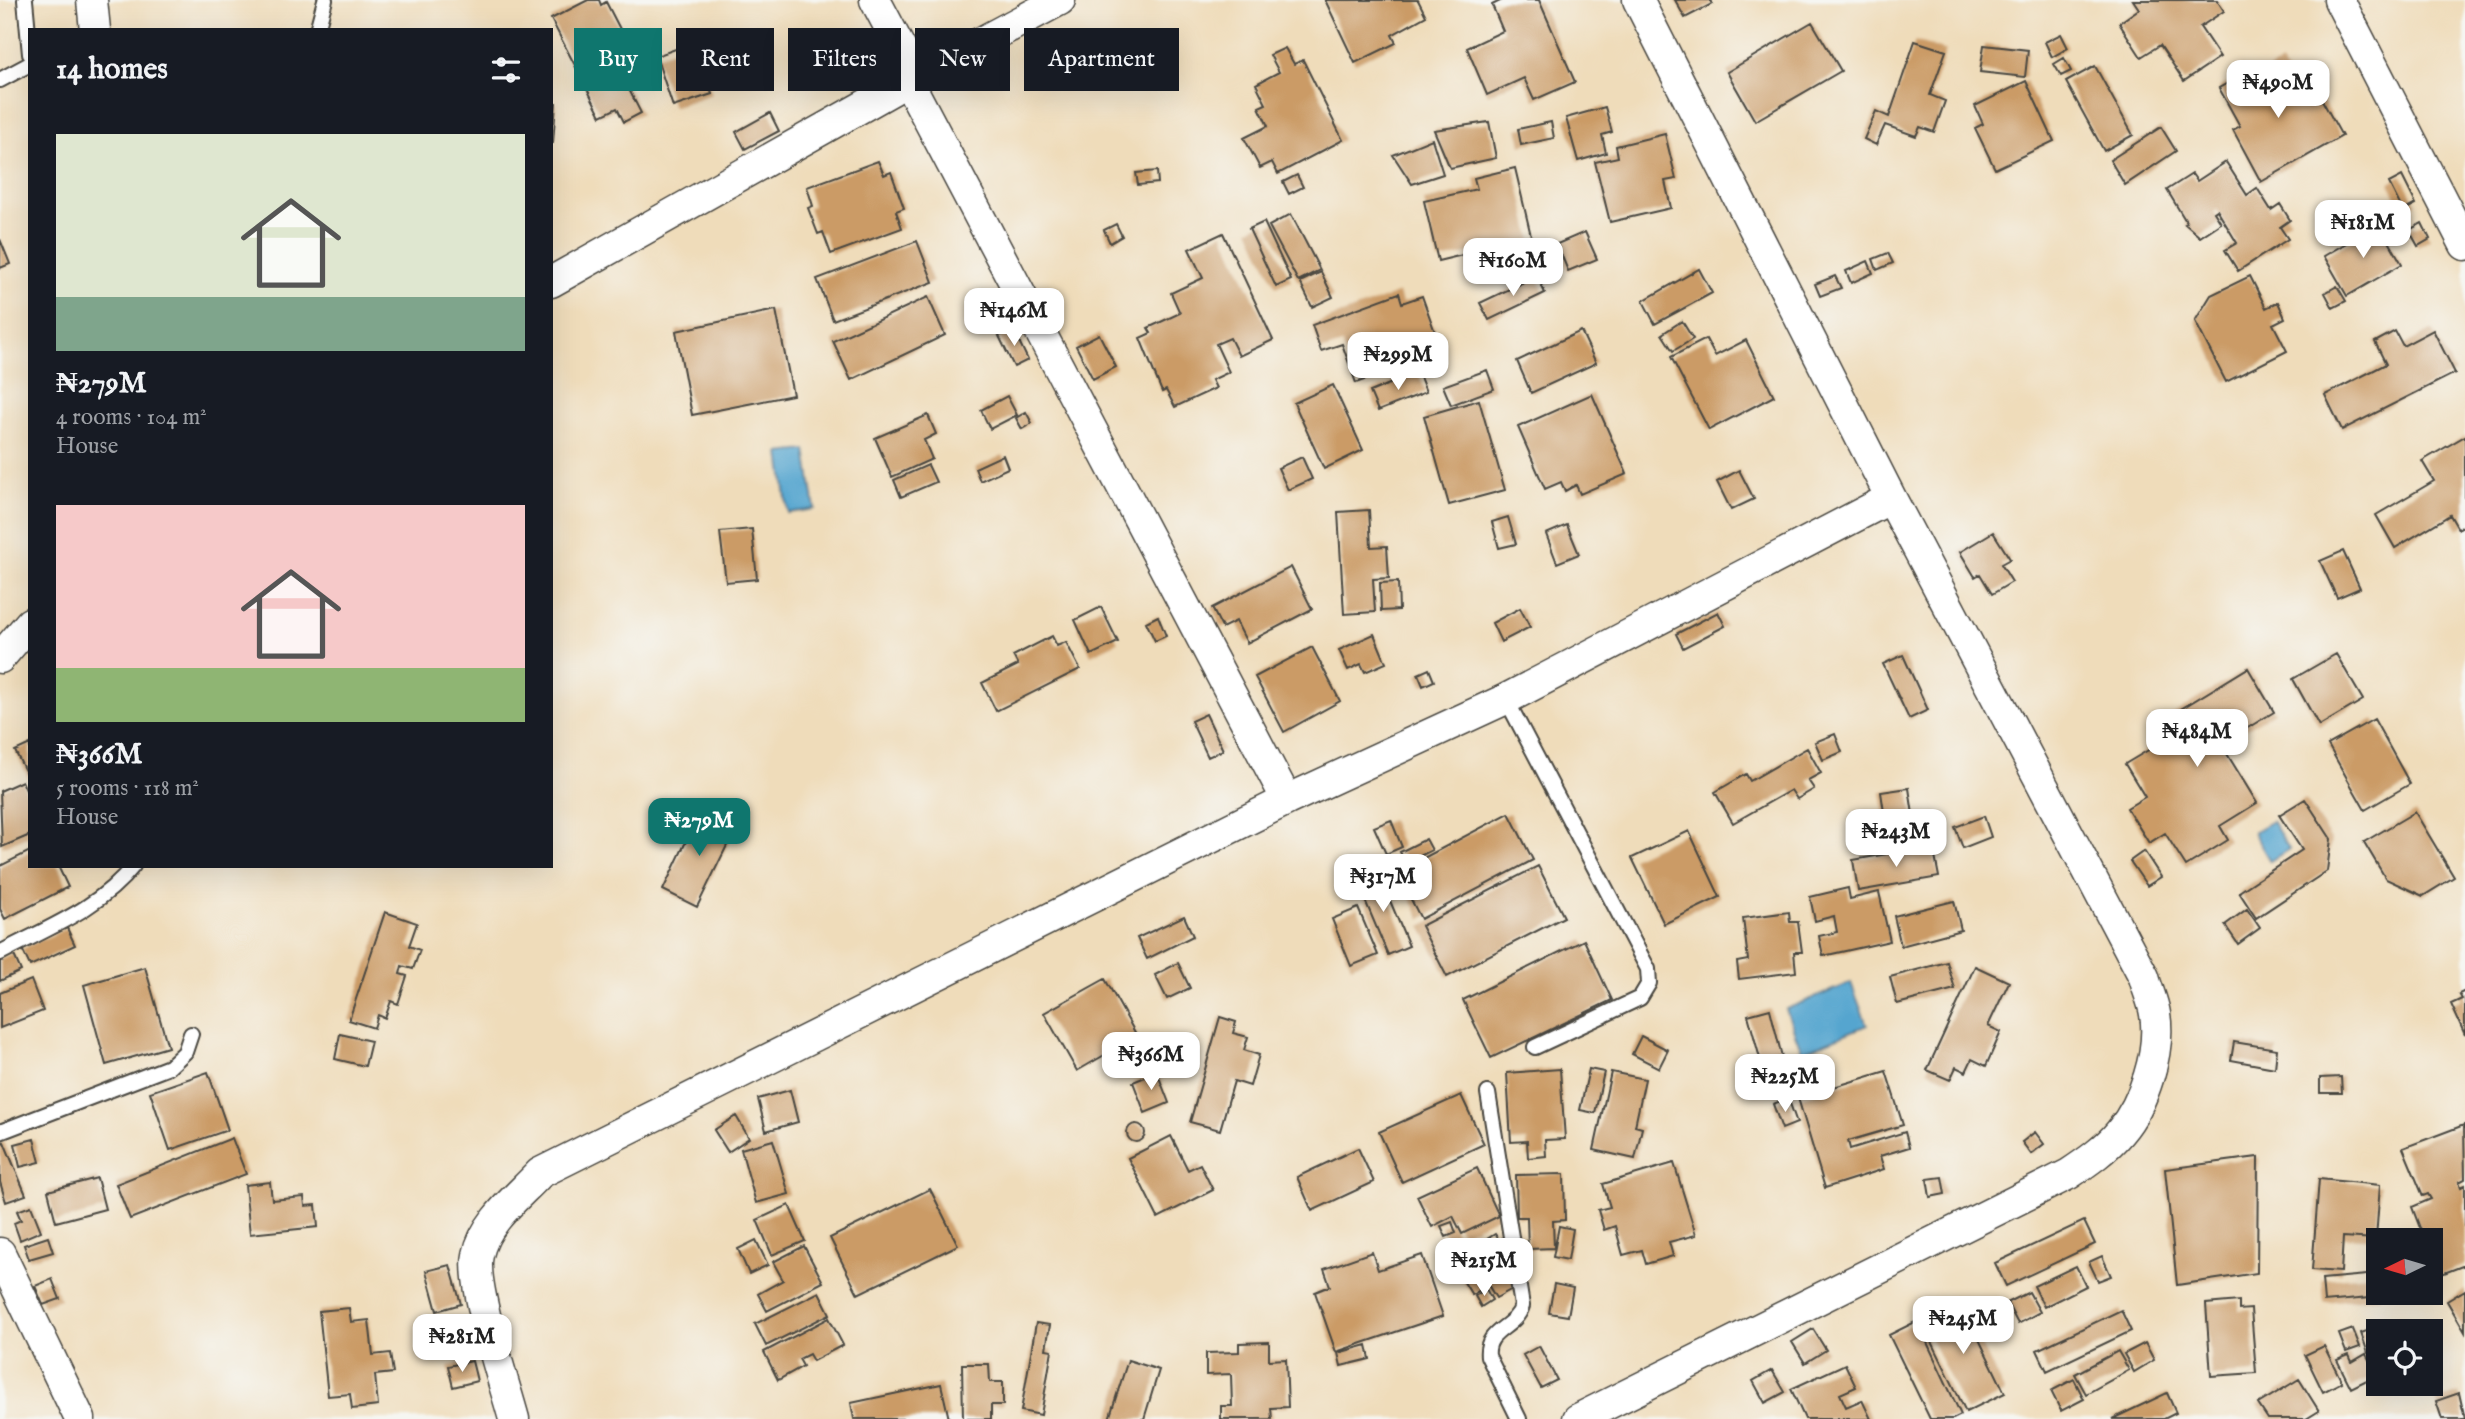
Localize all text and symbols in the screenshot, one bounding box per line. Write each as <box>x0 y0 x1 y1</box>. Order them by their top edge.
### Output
chip: Buy <box>574 28 662 91</box>
chip: Rent <box>676 28 774 91</box>
chip: Filters <box>788 28 901 91</box>
chip: New <box>915 28 1010 91</box>
chip: Apartment <box>1024 28 1179 91</box>
text: 14 homes <box>56 51 168 89</box>
icon: filters <box>487 51 525 89</box>
pin: ₦490M <box>2229 60 2327 120</box>
text: ₦490M <box>2243 68 2313 97</box>
icon: home <box>228 180 354 306</box>
pin: ₦181M <box>2314 201 2412 260</box>
text: ₦181M <box>2331 208 2395 237</box>
pin: ₦160M <box>1464 238 1562 298</box>
text: ₦160M <box>1479 246 1547 275</box>
pin: ₦146M <box>965 288 1063 348</box>
text: ₦146M <box>980 296 1048 325</box>
pin: ₦299M <box>1349 332 1447 392</box>
text: ₦299M <box>1363 340 1433 369</box>
text: ₦279M <box>56 365 147 403</box>
text: 4 rooms · 104 m² <box>56 403 207 432</box>
text: House <box>56 432 118 461</box>
icon: home <box>228 551 354 677</box>
pin: ₦484M <box>2148 710 2246 769</box>
text: ₦484M <box>2162 717 2232 746</box>
text: ₦366M <box>56 736 142 774</box>
text: 5 rooms · 118 m² <box>56 774 199 803</box>
pin: ₦279M <box>650 798 748 858</box>
text: House <box>56 803 118 832</box>
text: ₦279M <box>664 806 734 835</box>
pin: ₦243M <box>1847 810 1945 869</box>
text: ₦243M <box>1862 817 1930 846</box>
pin: ₦317M <box>1334 855 1432 914</box>
text: ₦317M <box>1350 862 1416 891</box>
pin: ₦366M <box>1102 1032 1200 1092</box>
text: ₦366M <box>1118 1040 1184 1069</box>
pin: ₦225M <box>1736 1054 1834 1114</box>
text: ₦225M <box>1751 1062 1819 1091</box>
north arrow <box>2366 1228 2443 1306</box>
map controls <box>2366 1228 2443 1396</box>
pin: ₦215M <box>1435 1238 1533 1298</box>
text: ₦215M <box>1451 1246 1517 1275</box>
pin: ₦245M <box>1914 1296 2012 1356</box>
text: ₦245M <box>1929 1304 1997 1333</box>
pin: ₦281M <box>413 1314 511 1374</box>
button: locate <box>2366 1319 2443 1396</box>
text: ₦281M <box>429 1322 495 1351</box>

